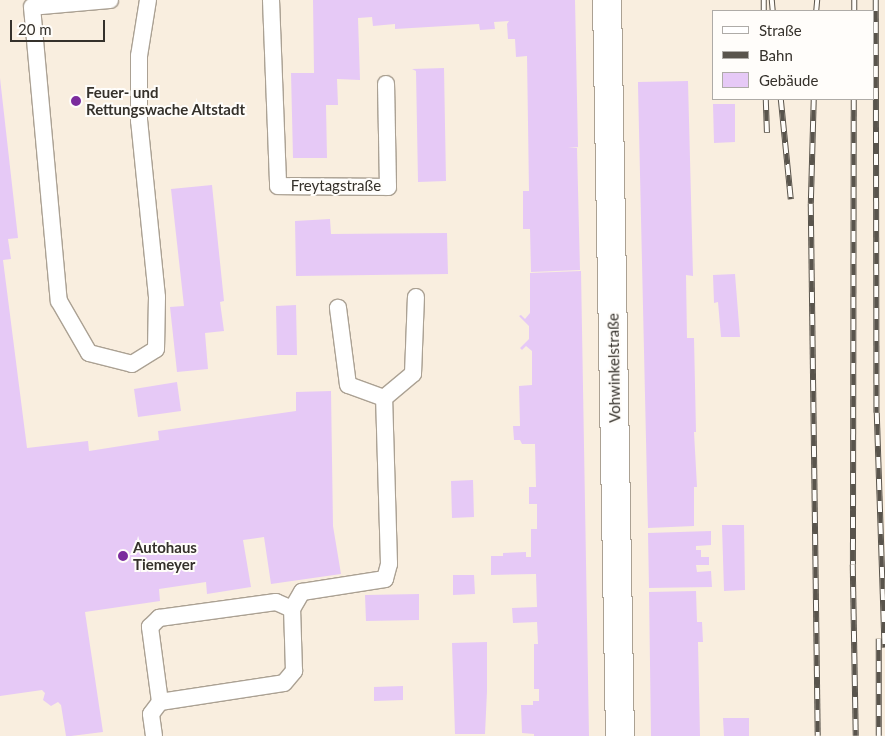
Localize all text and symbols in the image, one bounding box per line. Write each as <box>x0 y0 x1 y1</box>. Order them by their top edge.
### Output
scale bar <box>12 10 108 42</box>
legend <box>712 10 875 100</box>
text: 20 m <box>18 20 52 38</box>
text: Straße <box>759 21 802 39</box>
text: Bahn <box>759 46 793 64</box>
text: Gebäude <box>759 71 818 89</box>
place label: Feuer- und Rettungswache Altstadt <box>86 83 246 118</box>
marker: Feuer- und Rettungswache Altstadt <box>70 95 82 107</box>
street label: Freytagstraße <box>291 177 381 195</box>
street label: Vohwinkelstraße <box>604 313 624 423</box>
place label: Autohaus Tiemeyer <box>133 538 197 573</box>
marker: Autohaus Tiemeyer <box>117 550 129 562</box>

